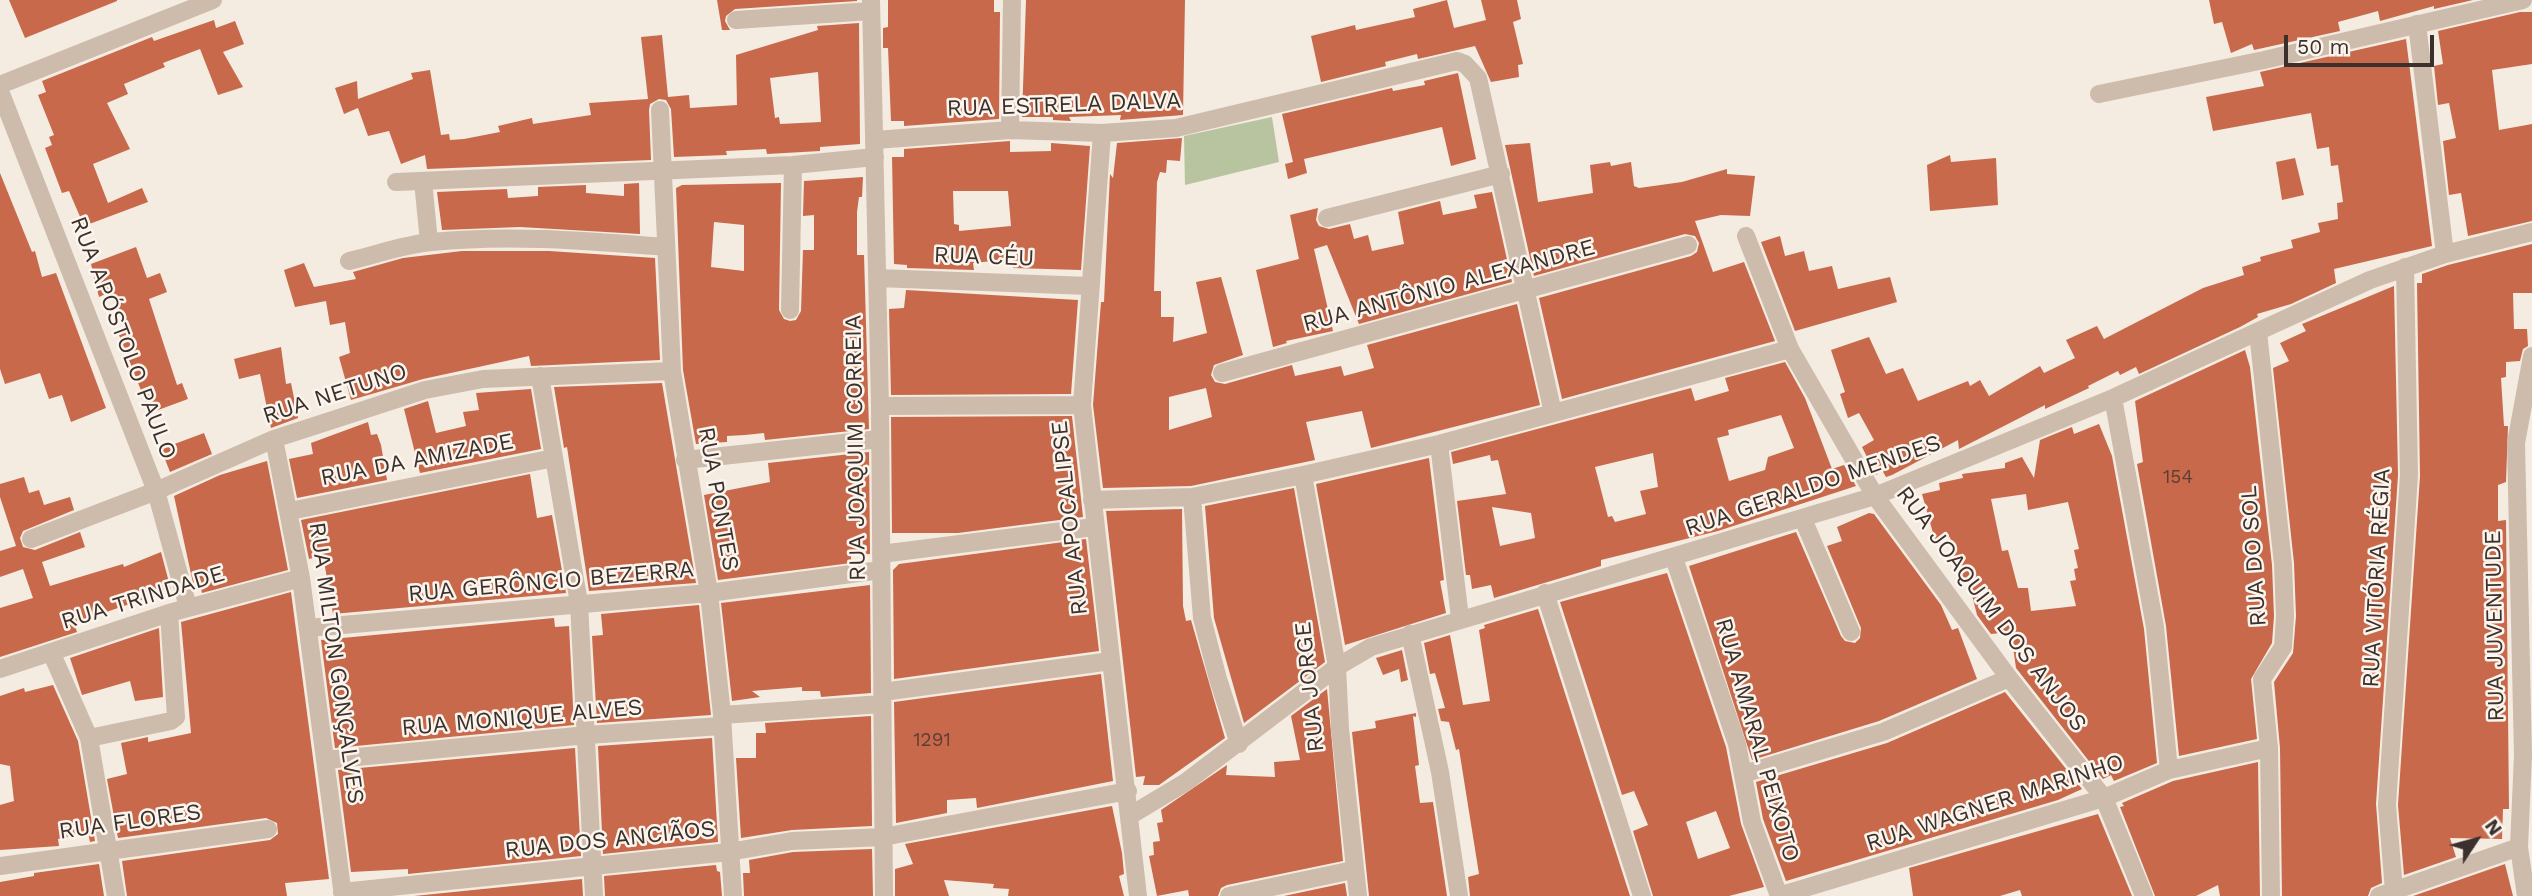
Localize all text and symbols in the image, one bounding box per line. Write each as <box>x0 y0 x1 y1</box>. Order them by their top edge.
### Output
scale bar <box>2287 21 2438 65</box>
text: 50 m <box>2297 34 2349 59</box>
street label: RUA ESTRELA DALVA <box>946 87 1182 123</box>
street label: RUA APÓSTOLO PAULO <box>64 213 182 463</box>
street label: RUA ANTÔNIO ALEXANDRE <box>1300 234 1598 338</box>
street label: RUA CÉU <box>933 241 1035 273</box>
street label: RUA JOAQUIM CORREIA <box>840 315 872 581</box>
street label: RUA NETUNO <box>259 358 411 430</box>
street label: RUA APOCALIPSE <box>1046 419 1094 617</box>
street label: RUA PONTES <box>692 425 744 573</box>
street label: RUA DA AMIZADE <box>318 428 516 492</box>
street label: RUA GERALDO MENDES <box>1682 429 1944 543</box>
house number: 154 <box>2163 466 2193 488</box>
street label: RUA VITÓRIA RÉGIA <box>2357 468 2397 688</box>
street label: RUA JOAQUIM DOS ANJOS <box>1890 481 2092 737</box>
street label: RUA DO SOL <box>2235 485 2273 627</box>
street label: RUA MILTON GONÇALVES <box>303 520 369 806</box>
street label: RUA JUVENTUDE <box>2480 530 2510 722</box>
street label: RUA GERÔNCIO BEZERRA <box>407 556 695 608</box>
street label: RUA TRINDADE <box>58 560 228 636</box>
street label: RUA AMARAL PEIXOTO <box>1709 615 1805 865</box>
street label: RUA JORGE <box>1289 621 1331 753</box>
street label: RUA MONIQUE ALVES <box>401 694 643 742</box>
house number: 1291 <box>913 729 951 751</box>
street label: RUA WAGNER MARINHO <box>1863 748 2127 858</box>
street label: RUA FLORES <box>57 798 203 846</box>
north arrow <box>2441 805 2511 875</box>
street label: RUA DOS ANCIÃOS <box>503 815 717 865</box>
text: N <box>2480 815 2507 840</box>

